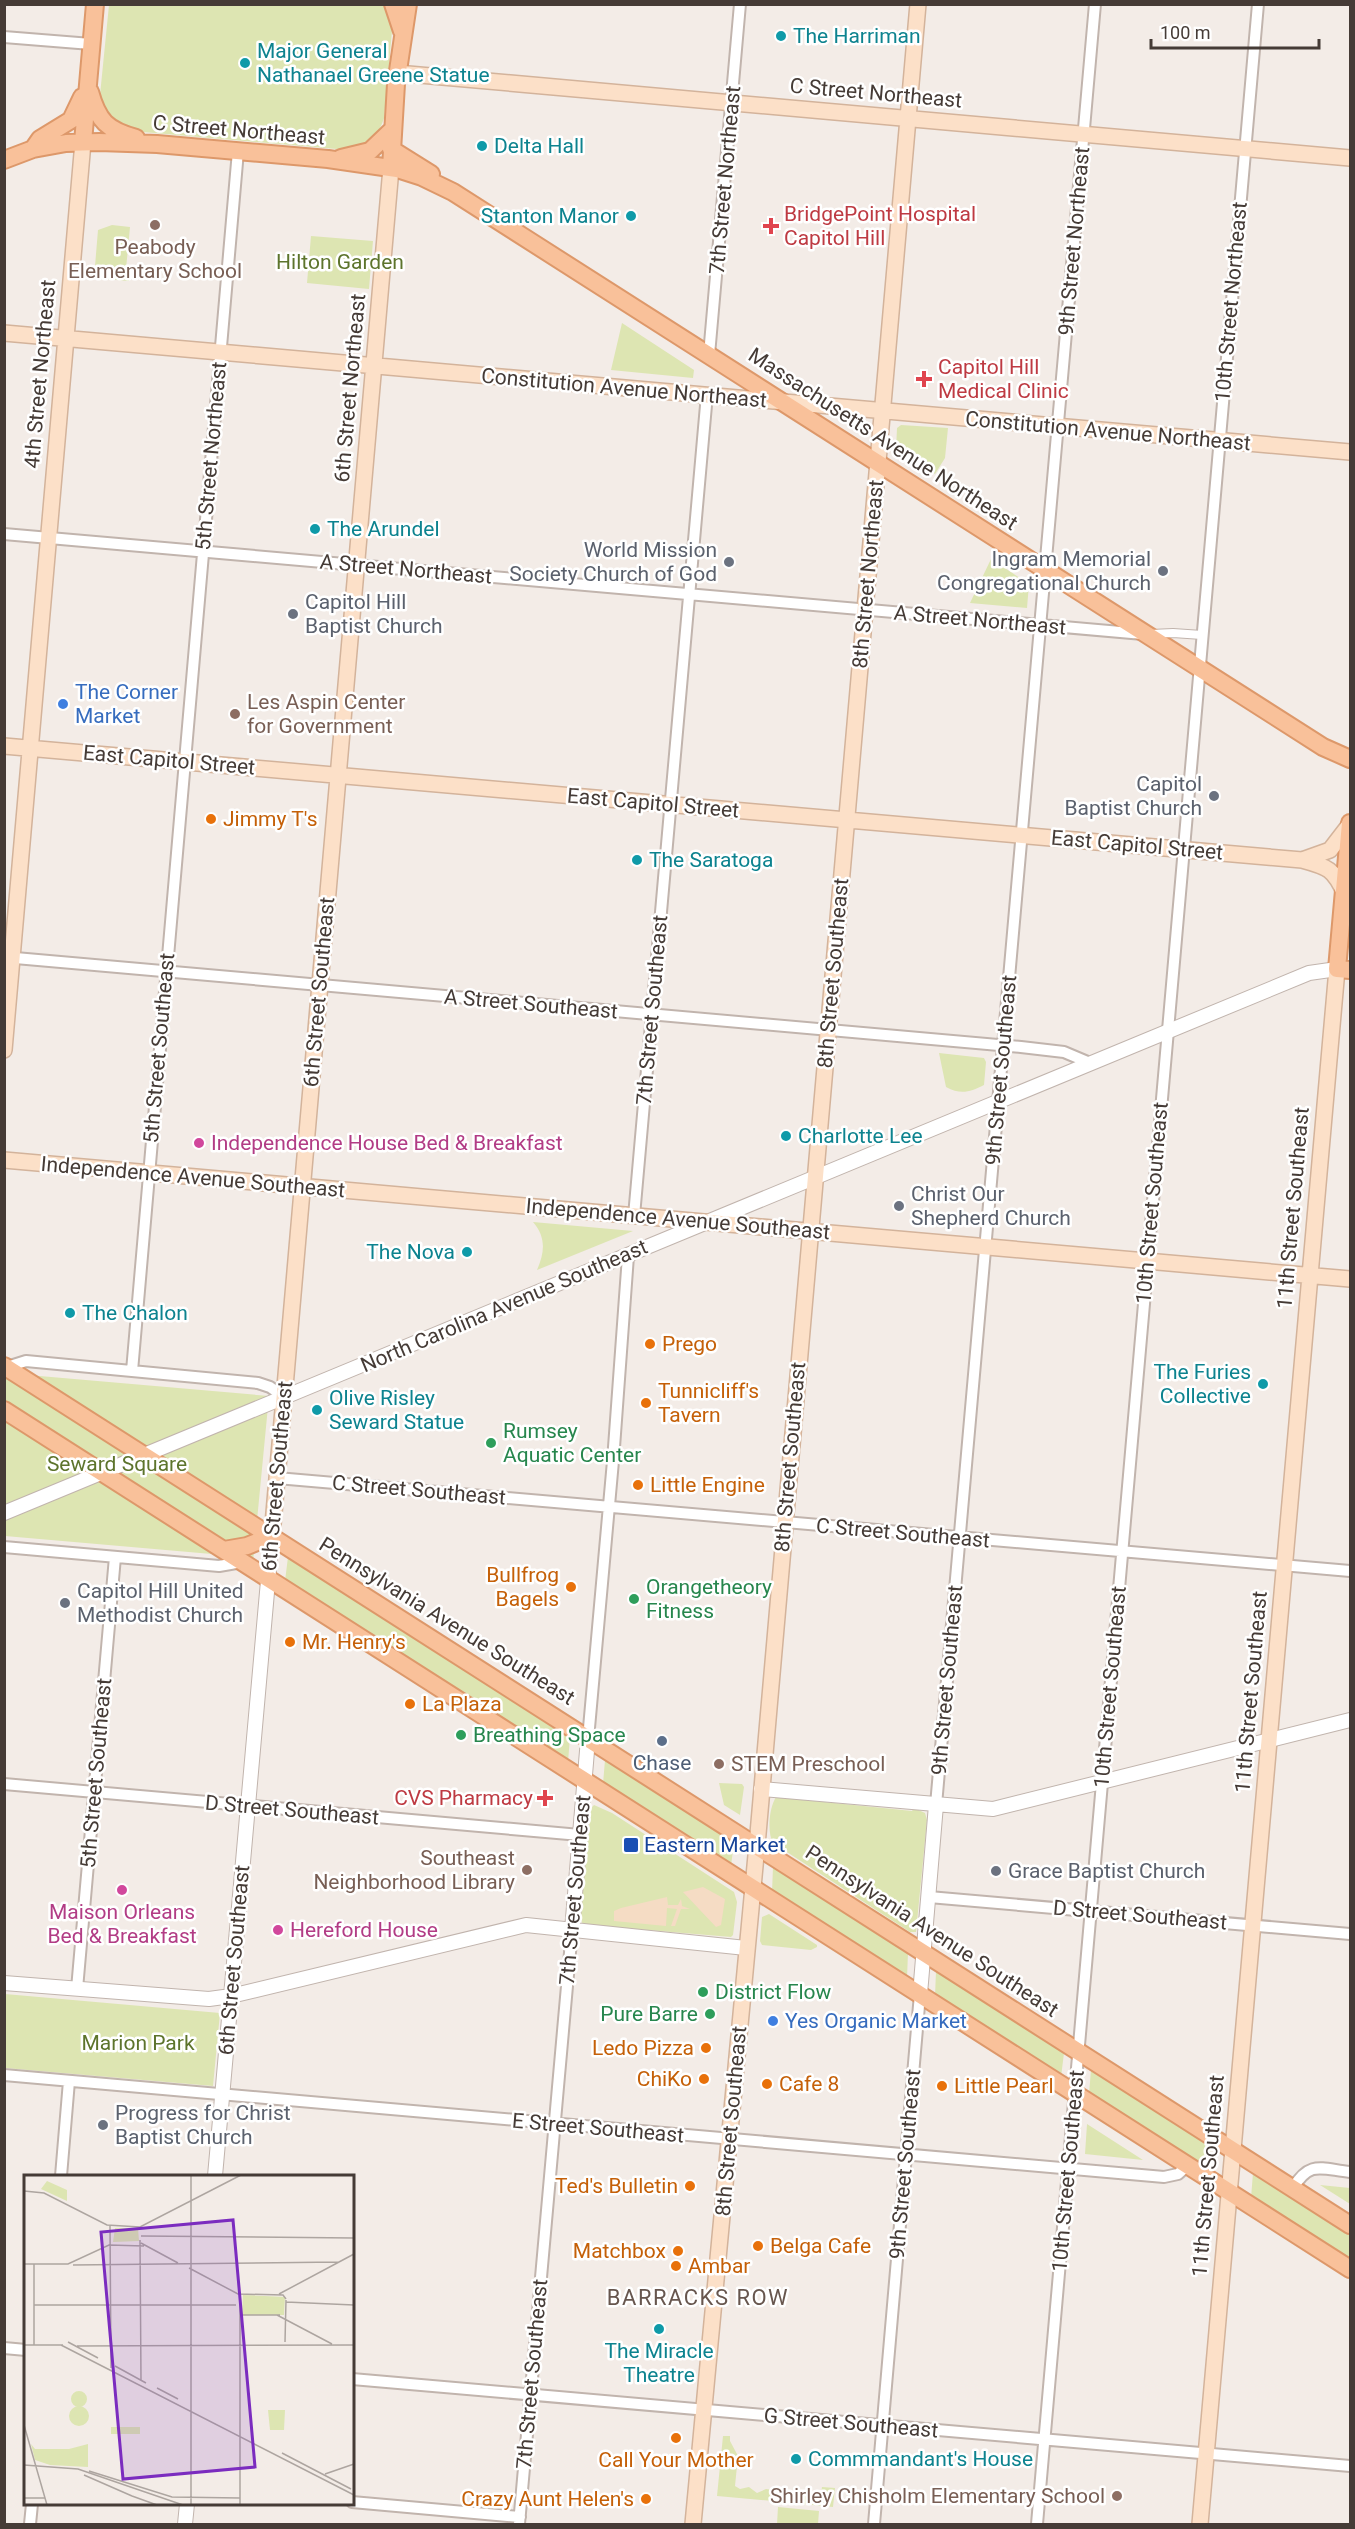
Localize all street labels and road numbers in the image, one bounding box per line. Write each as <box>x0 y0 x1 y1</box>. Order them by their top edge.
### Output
street label: C Street Northeast <box>789 74 963 112</box>
street label: 7th Street Northeast <box>705 85 745 275</box>
street label: C Street Northeast <box>152 111 326 149</box>
street label: 9th Street Northeast <box>1054 146 1094 336</box>
street label: 10th Street Northeast <box>1210 201 1252 403</box>
street label: 4th Street Northeast <box>20 279 60 469</box>
street label: 6th Street Northeast <box>330 293 370 483</box>
street label: Massachusetts Avenue Northeast <box>744 343 1022 535</box>
street label: 5th Street Northeast <box>191 361 231 551</box>
street label: Constitution Avenue Northeast <box>480 364 768 412</box>
street label: Constitution Avenue Northeast <box>964 407 1252 455</box>
street label: 8th Street Northeast <box>848 479 888 669</box>
street label: A Street Northeast <box>319 550 493 588</box>
street label: A Street Northeast <box>893 601 1067 639</box>
street label: East Capitol Street <box>82 741 256 779</box>
street label: East Capitol Street <box>566 784 740 822</box>
street label: East Capitol Street <box>1050 826 1224 864</box>
street label: 8th Street Southeast <box>813 877 853 1069</box>
street label: 6th Street Southeast <box>299 896 339 1088</box>
street label: 7th Street Southeast <box>632 914 672 1106</box>
street label: 5th Street Southeast <box>139 952 179 1144</box>
street label: 9th Street Southeast <box>981 974 1021 1166</box>
street label: A Street Southeast <box>443 984 619 1024</box>
street label: 10th Street Southeast <box>1131 1101 1173 1305</box>
street label: 11th Street Southeast <box>1272 1106 1314 1310</box>
street label: Independence Avenue Southeast <box>40 1152 346 1202</box>
street label: Independence Avenue Southeast <box>525 1194 831 1244</box>
street label: North Carolina Avenue Southeast <box>357 1234 651 1377</box>
street label: 8th Street Southeast <box>770 1361 810 1553</box>
street label: 6th Street Southeast <box>257 1380 297 1572</box>
street label: C Street Southeast <box>331 1470 507 1510</box>
street label: C Street Southeast <box>815 1513 991 1553</box>
street label: Pennsylvania Avenue Southeast <box>315 1532 579 1710</box>
street label: 9th Street Southeast <box>927 1584 967 1776</box>
street label: 10th Street Southeast <box>1089 1585 1131 1789</box>
street label: 11th Street Southeast <box>1230 1590 1272 1794</box>
street label: 5th Street Southeast <box>76 1677 116 1869</box>
street label: D Street Southeast <box>204 1790 380 1830</box>
street label: 7th Street Southeast <box>555 1794 595 1986</box>
street label: Pennsylvania Avenue Southeast <box>801 1840 1063 2022</box>
street label: 6th Street Southeast <box>214 1864 254 2056</box>
street label: D Street Southeast <box>1052 1895 1228 1935</box>
street label: 8th Street Southeast <box>711 2025 751 2217</box>
street label: 9th Street Southeast <box>885 2068 925 2260</box>
street label: 10th Street Southeast <box>1047 2069 1089 2273</box>
street label: 11th Street Southeast <box>1187 2074 1229 2278</box>
street label: E Street Southeast <box>511 2109 685 2147</box>
street label: 7th Street Southeast <box>512 2278 552 2470</box>
street label: G Street Southeast <box>763 2403 939 2443</box>

